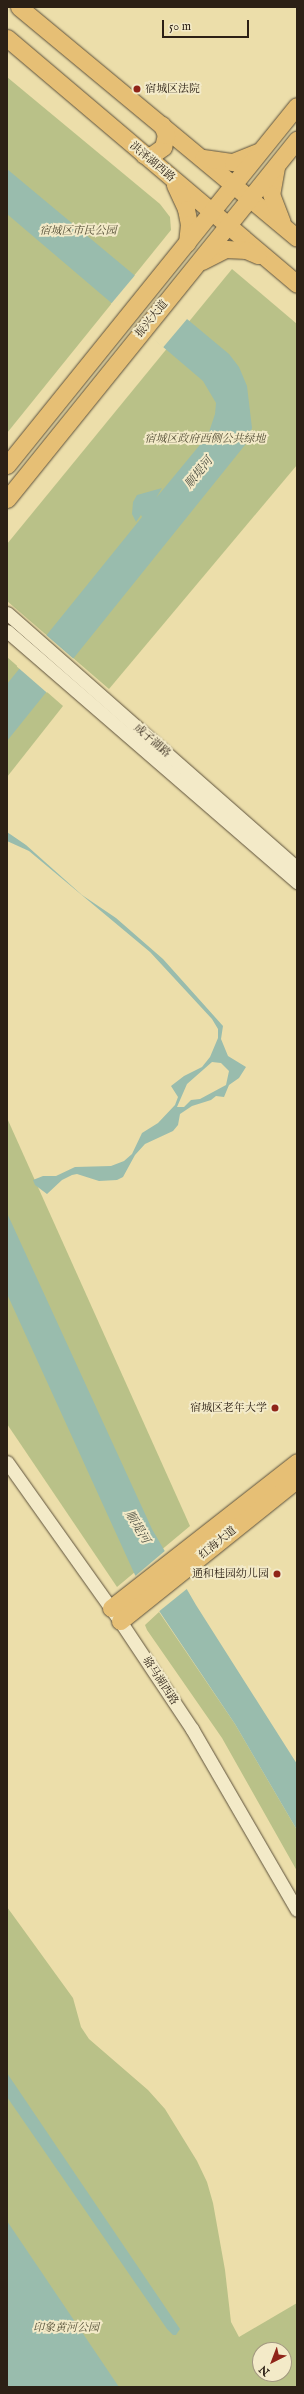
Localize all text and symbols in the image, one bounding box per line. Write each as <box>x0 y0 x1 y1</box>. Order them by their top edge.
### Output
scale bar <box>164 12 251 38</box>
text: 50 m <box>169 19 191 34</box>
place label: 宿城区法院 <box>145 82 200 96</box>
marker: 宿城区法院 <box>132 84 142 94</box>
street label: 洪泽湖西路 <box>127 139 177 185</box>
park label: 宿城区市民公园 <box>40 224 116 238</box>
street label: 振兴大道 <box>133 298 171 340</box>
park label: 宿城区政府西侧公共绿地 <box>145 432 265 446</box>
water label: 顺堤河 <box>182 454 216 492</box>
street label: 成子湖路 <box>131 722 173 760</box>
place label: 宿城区老年大学 <box>190 1401 267 1415</box>
marker: 宿城区老年大学 <box>270 1403 280 1413</box>
water label: 顺堤河 <box>122 1508 152 1546</box>
street label: 红海大道 <box>197 1524 239 1562</box>
place label: 通和桂园幼儿园 <box>192 1567 269 1581</box>
marker: 通和桂园幼儿园 <box>272 1569 282 1579</box>
street label: 骆马湖西路 <box>139 1654 181 1708</box>
park label: 印象黄河公园 <box>33 2321 99 2335</box>
north arrow <box>252 2342 292 2382</box>
text: N <box>256 2362 273 2379</box>

